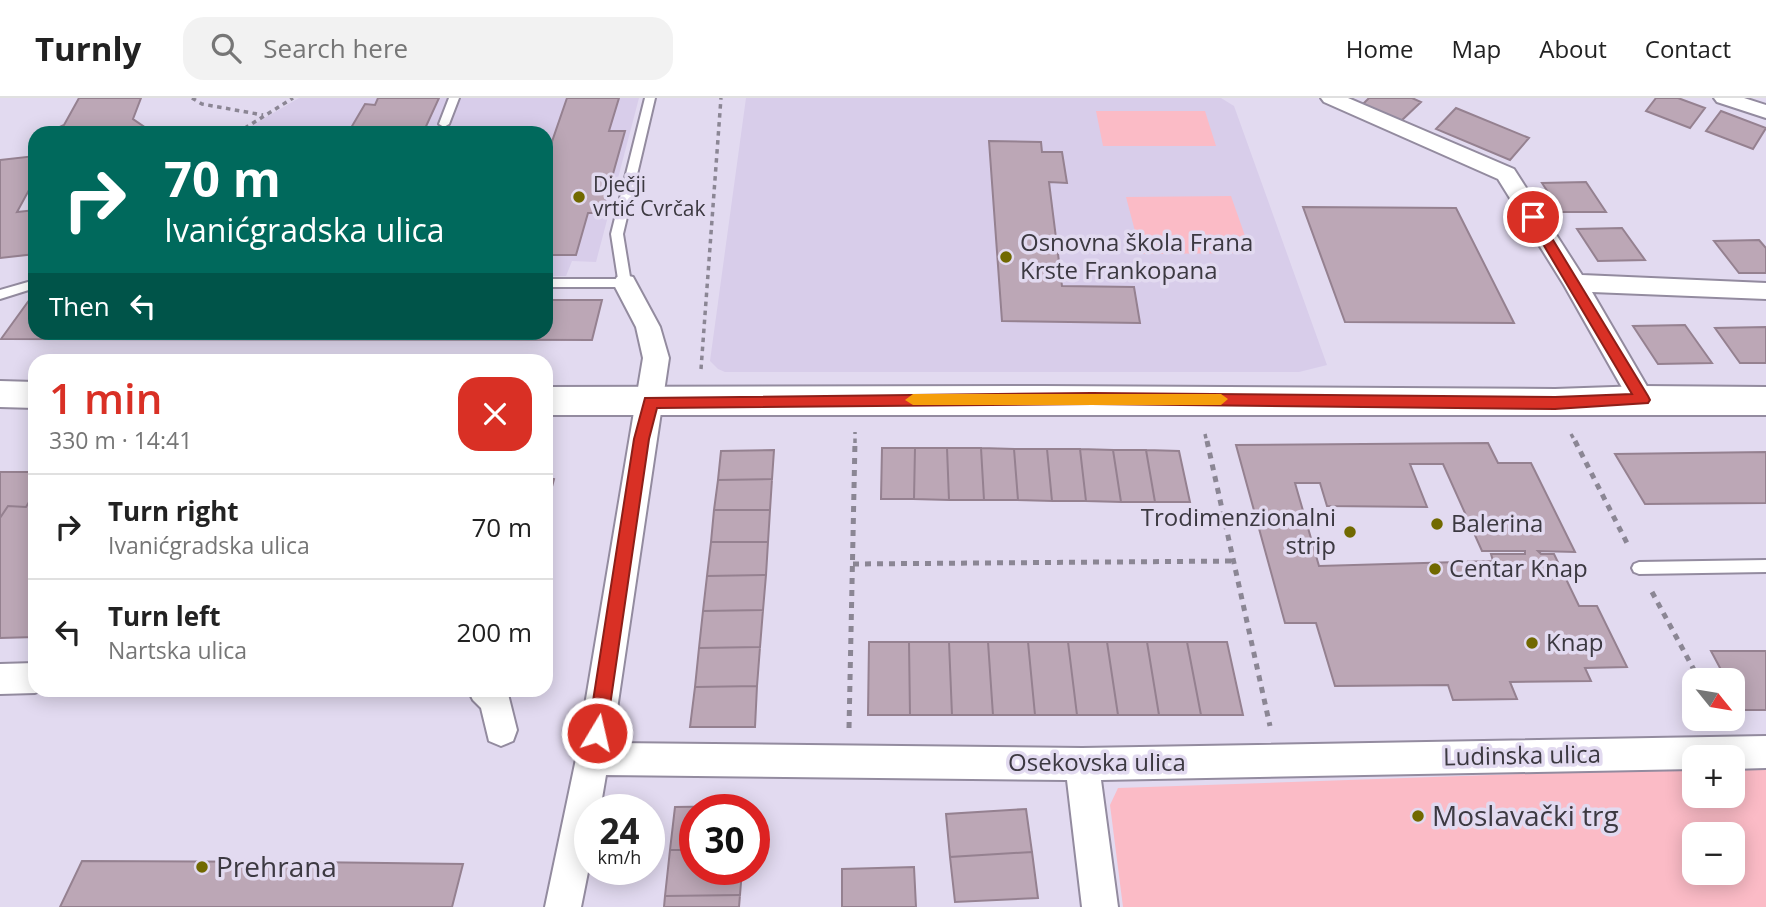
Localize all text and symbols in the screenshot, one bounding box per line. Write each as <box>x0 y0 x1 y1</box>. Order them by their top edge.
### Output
search box <box>183 17 673 80</box>
text: Turnly <box>35 26 141 71</box>
icon: search <box>207 29 245 67</box>
text: Search here <box>263 30 408 66</box>
text: Home <box>1346 32 1414 65</box>
text: Map <box>1452 32 1501 65</box>
text: About <box>1539 32 1607 65</box>
text: Contact <box>1645 32 1731 65</box>
text: 70 m <box>164 145 281 211</box>
icon: right <box>49 154 140 245</box>
place label: Dječji vrtić Cvrčak <box>593 170 705 222</box>
pin <box>1503 187 1563 247</box>
marker: Dječji vrtić Cvrčak <box>571 189 587 205</box>
icon: arrive <box>1514 198 1552 236</box>
text: Ivanićgradska ulica <box>164 208 445 251</box>
place label: Osnovna škola Frana Krste Frankopana <box>1020 225 1253 286</box>
marker: Osnovna škola Frana Krste Frankopana <box>998 249 1014 265</box>
icon: left <box>124 287 162 325</box>
text: Then <box>49 288 110 324</box>
text: 1 min <box>49 369 162 426</box>
button: close <box>458 377 532 451</box>
text: 330 m · 14:41 <box>49 424 192 456</box>
text: Turn right <box>108 493 239 529</box>
place label: Trodimenzionalni strip <box>1141 500 1336 561</box>
place label: Balerina <box>1451 506 1543 539</box>
icon: right <box>49 508 87 546</box>
text: 70 m <box>471 509 532 545</box>
marker: Balerina <box>1429 516 1445 532</box>
marker: Trodimenzionalni strip <box>1342 524 1358 540</box>
text: Ivanićgradska ulica <box>108 529 310 561</box>
place label: Centar Knap <box>1449 551 1588 584</box>
marker: Centar Knap <box>1427 561 1443 577</box>
text: Turn left <box>108 598 220 634</box>
icon: left <box>49 613 87 651</box>
text: 200 m <box>457 614 532 650</box>
place label: Knap <box>1546 625 1603 658</box>
text: Nartska ulica <box>108 634 247 666</box>
marker: Knap <box>1524 635 1540 651</box>
north arrow <box>1682 668 1745 732</box>
map controls <box>1682 668 1745 885</box>
position arrow <box>560 696 634 770</box>
street label: Ludinska ulica <box>1443 737 1601 772</box>
street label: Osekovska ulica <box>1008 745 1186 778</box>
button: + <box>1682 745 1745 808</box>
speed limit sign: 30 <box>679 794 770 885</box>
place label: Moslavački trg <box>1432 796 1619 834</box>
text: 24 <box>599 807 640 854</box>
marker: Moslavački trg <box>1410 808 1426 824</box>
button: − <box>1682 822 1745 885</box>
text: km/h <box>598 845 641 869</box>
place label: Prehrana <box>216 847 337 885</box>
marker: Prehrana <box>194 859 210 875</box>

